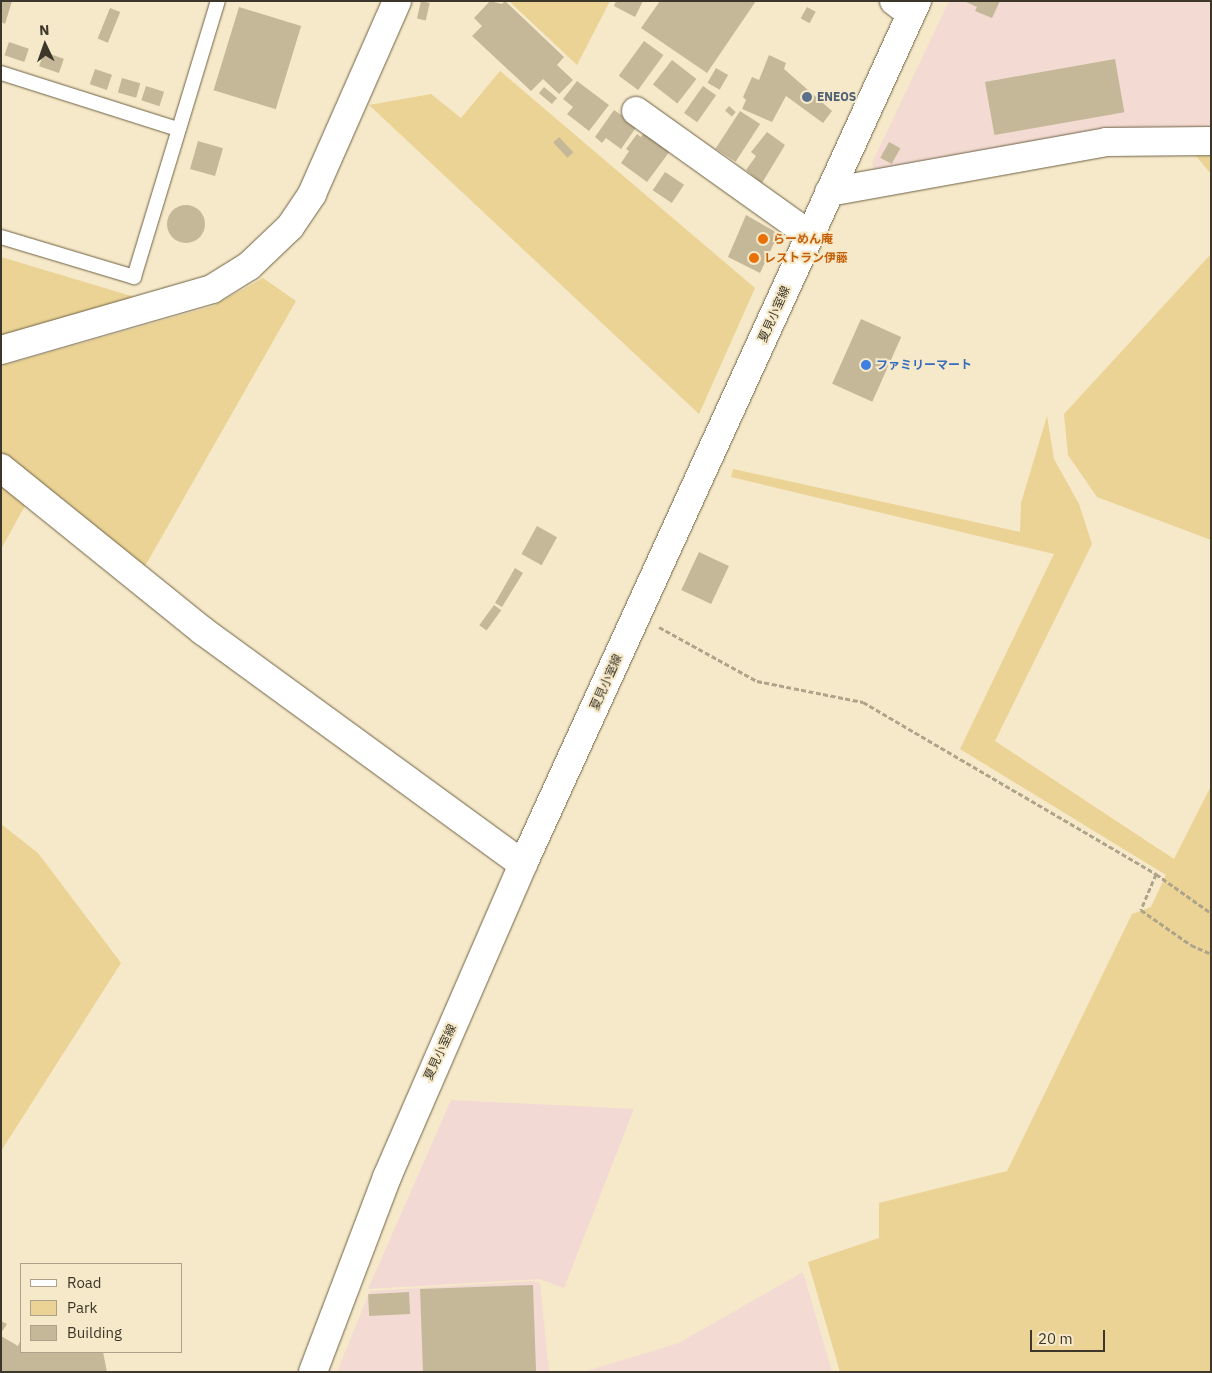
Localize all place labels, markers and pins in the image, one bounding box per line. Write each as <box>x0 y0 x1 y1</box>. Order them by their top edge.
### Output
place label: ENEOS <box>817 90 856 104</box>
marker: ENEOS <box>801 91 813 103</box>
place label: らーめん庵 <box>773 232 833 246</box>
marker: らーめん庵 <box>757 233 769 245</box>
place label: レストラン伊藤 <box>764 251 848 265</box>
marker: レストラン伊藤 <box>748 252 760 264</box>
place label: ファミリーマート <box>876 358 972 372</box>
marker: ファミリーマート <box>860 359 872 371</box>

